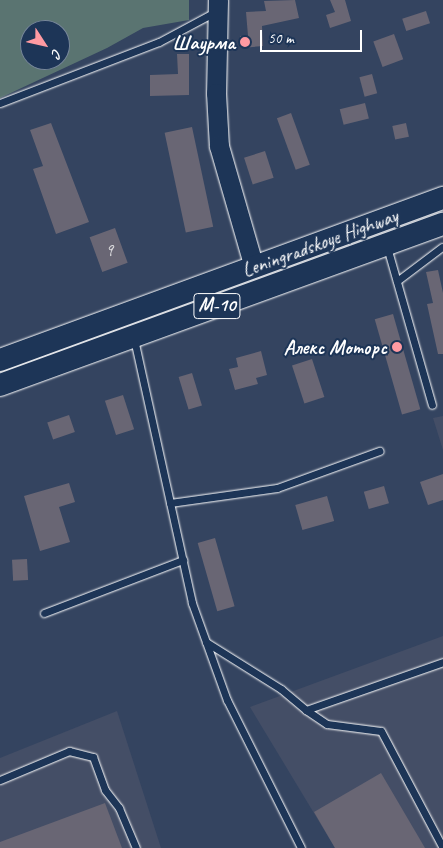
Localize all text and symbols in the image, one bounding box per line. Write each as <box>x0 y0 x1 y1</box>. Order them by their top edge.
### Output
north arrow <box>20 20 70 70</box>
scale bar <box>263 20 366 52</box>
text: 50 m <box>268 29 294 48</box>
place label: Шаурма <box>172 30 235 54</box>
marker: Шаурма <box>239 36 251 48</box>
text: С <box>48 46 66 61</box>
street label: Leningradskoye Highway <box>239 204 401 282</box>
house number: 9 <box>105 239 113 261</box>
road number: М-10 <box>193 290 241 322</box>
place label: Алекс Моторс <box>285 335 387 359</box>
marker: Алекс Моторс <box>391 341 403 353</box>

